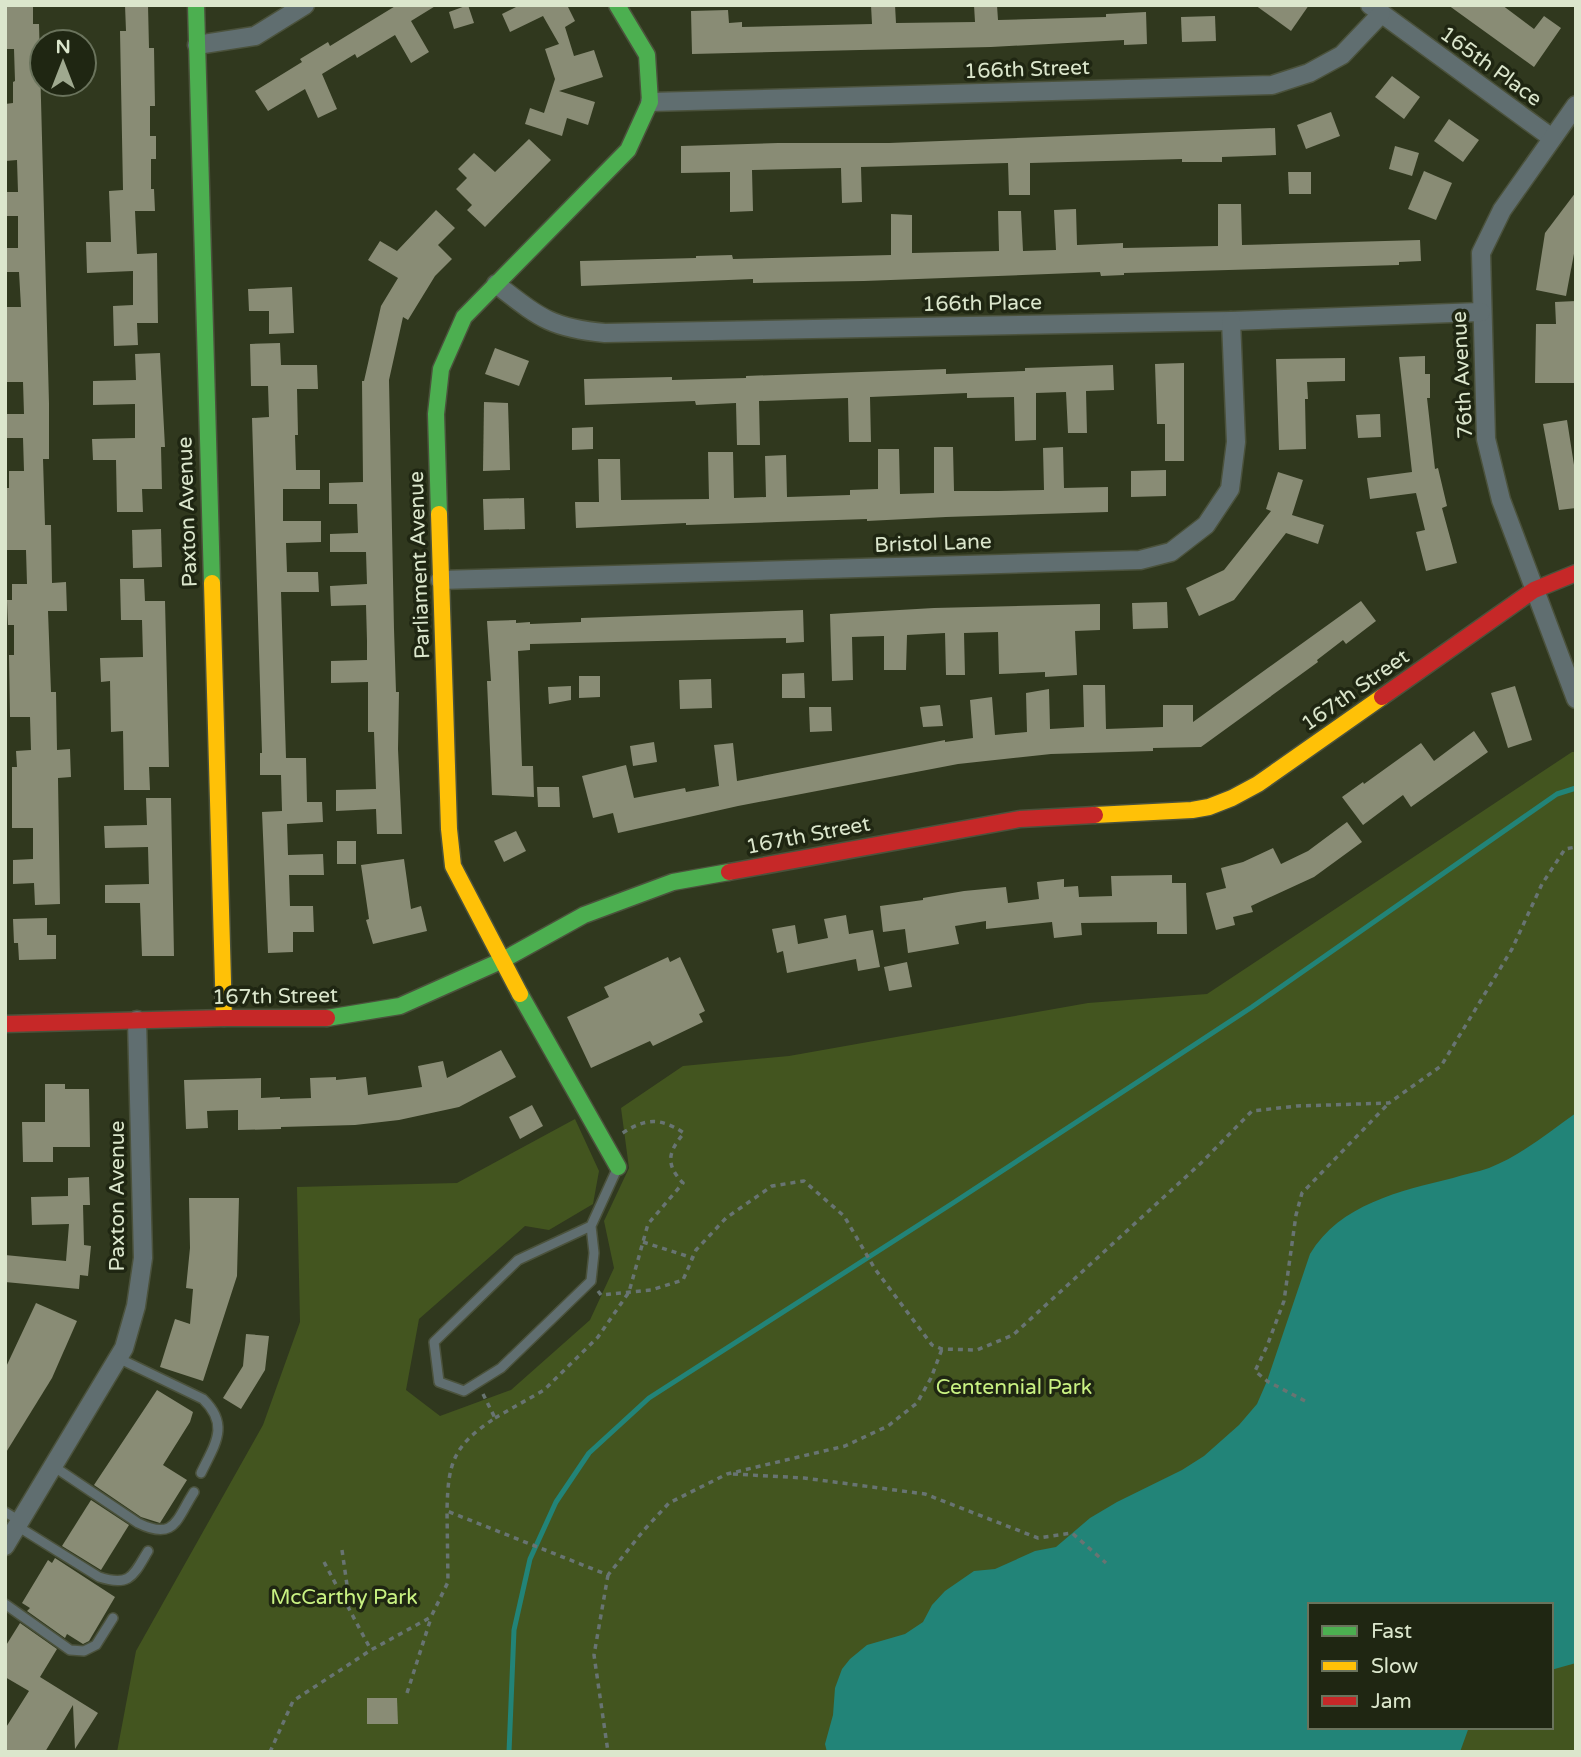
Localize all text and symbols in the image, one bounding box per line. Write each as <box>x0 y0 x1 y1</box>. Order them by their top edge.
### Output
street label: 165th Place <box>1435 21 1547 112</box>
north arrow <box>28 28 98 98</box>
text: N <box>55 36 71 58</box>
street label: 166th Street <box>964 55 1090 84</box>
street label: 166th Place <box>922 290 1042 317</box>
street label: 76th Avenue <box>1447 310 1478 439</box>
street label: Paxton Avenue <box>172 436 203 588</box>
street label: Parliament Avenue <box>404 470 435 659</box>
street label: Bristol Lane <box>874 529 992 558</box>
street label: 167th Street <box>1297 644 1414 737</box>
street label: 167th Street <box>744 811 872 860</box>
street label: 167th Street <box>212 983 338 1010</box>
street label: Paxton Avenue <box>105 1120 130 1271</box>
park label: Centennial Park <box>936 1375 1092 1400</box>
park label: McCarthy Park <box>270 1585 418 1610</box>
legend <box>1308 1603 1553 1729</box>
text: Fast <box>1371 1619 1412 1644</box>
text: Slow <box>1371 1654 1419 1679</box>
text: Jam <box>1371 1689 1412 1714</box>

